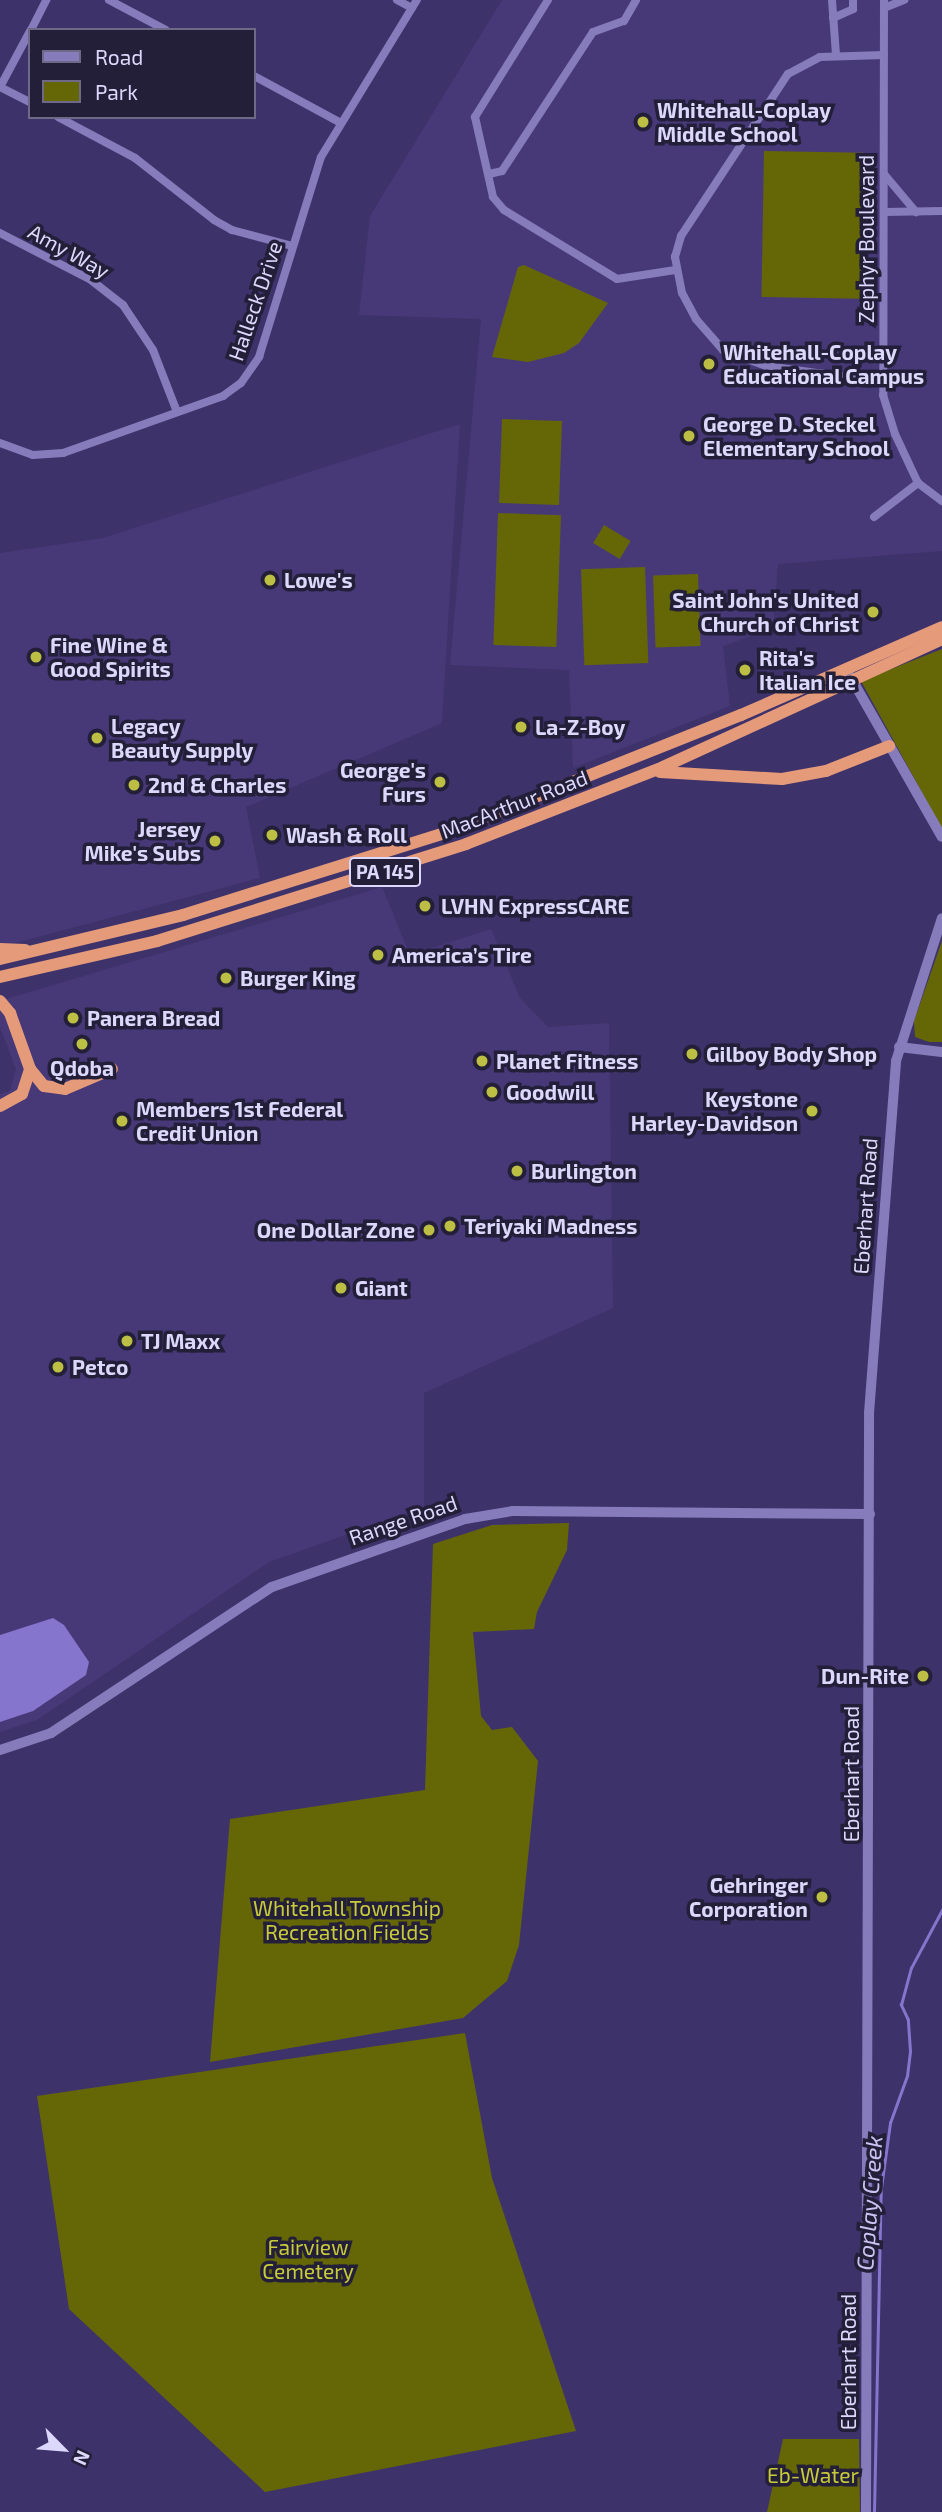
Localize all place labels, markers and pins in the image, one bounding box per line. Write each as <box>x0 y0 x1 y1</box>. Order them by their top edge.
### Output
place label: Whitehall-Coplay Middle School <box>657 97 831 147</box>
marker: Whitehall-Coplay Middle School <box>635 114 651 130</box>
place label: Whitehall-Coplay Educational Campus <box>723 339 925 389</box>
marker: Whitehall-Coplay Educational Campus <box>701 356 717 372</box>
place label: George D. Steckel Elementary School <box>703 411 890 461</box>
marker: George D. Steckel Elementary School <box>681 428 697 444</box>
place label: Lowe's <box>284 567 353 593</box>
marker: Lowe's <box>262 572 278 588</box>
place label: Saint John's United Church of Christ <box>672 587 859 637</box>
marker: Saint John's United Church of Christ <box>865 604 881 620</box>
place label: Fine Wine & Good Spirits <box>50 632 171 682</box>
place label: Rita's Italian Ice <box>759 645 856 695</box>
marker: Fine Wine & Good Spirits <box>28 649 44 665</box>
marker: Rita's Italian Ice <box>737 662 753 678</box>
place label: Legacy Beauty Supply <box>111 713 254 763</box>
place label: La-Z-Boy <box>535 714 625 740</box>
marker: La-Z-Boy <box>513 719 529 735</box>
marker: Legacy Beauty Supply <box>89 730 105 746</box>
place label: George's Furs <box>340 757 426 807</box>
place label: 2nd & Charles <box>148 772 286 798</box>
marker: George's Furs <box>432 774 448 790</box>
marker: 2nd & Charles <box>126 777 142 793</box>
place label: Jersey Mike's Subs <box>84 816 201 866</box>
place label: Wash & Roll <box>286 822 407 848</box>
marker: Wash & Roll <box>264 827 280 843</box>
marker: Jersey Mike's Subs <box>207 833 223 849</box>
place label: LVHN ExpressCARE <box>441 893 630 919</box>
marker: LVHN ExpressCARE <box>415 896 435 916</box>
place label: America’s Tire <box>392 942 532 968</box>
marker: America’s Tire <box>370 947 386 963</box>
place label: Burger King <box>240 965 356 991</box>
marker: Burger King <box>218 970 234 986</box>
place label: Panera Bread <box>87 1005 220 1031</box>
marker: Panera Bread <box>65 1010 81 1026</box>
marker: Qdoba <box>74 1036 90 1052</box>
place label: Gilboy Body Shop <box>706 1041 878 1067</box>
marker: Gilboy Body Shop <box>684 1046 700 1062</box>
place label: Planet Fitness <box>496 1048 638 1074</box>
marker: Planet Fitness <box>474 1053 490 1069</box>
place label: Qdoba <box>50 1055 114 1081</box>
place label: Goodwill <box>506 1079 594 1105</box>
marker: Goodwill <box>484 1084 500 1100</box>
place label: Keystone Harley-Davidson <box>631 1086 798 1136</box>
place label: Members 1st Federal Credit Union <box>136 1096 343 1146</box>
marker: Keystone Harley-Davidson <box>804 1103 820 1119</box>
marker: Members 1st Federal Credit Union <box>114 1113 130 1129</box>
place label: Burlington <box>531 1158 637 1184</box>
marker: Burlington <box>509 1163 525 1179</box>
place label: Teriyaki Madness <box>464 1213 637 1239</box>
place label: One Dollar Zone <box>256 1217 415 1243</box>
marker: Teriyaki Madness <box>442 1218 458 1234</box>
marker: One Dollar Zone <box>421 1222 437 1238</box>
place label: Giant <box>355 1275 408 1301</box>
marker: Giant <box>333 1280 349 1296</box>
place label: TJ Maxx <box>141 1328 220 1354</box>
marker: TJ Maxx <box>119 1333 135 1349</box>
place label: Petco <box>72 1354 128 1380</box>
marker: Petco <box>50 1359 66 1375</box>
place label: Dun-Rite <box>821 1663 909 1689</box>
marker: Dun-Rite <box>915 1668 931 1684</box>
place label: Gehringer Corporation <box>689 1872 808 1922</box>
marker: Gehringer Corporation <box>814 1889 830 1905</box>

